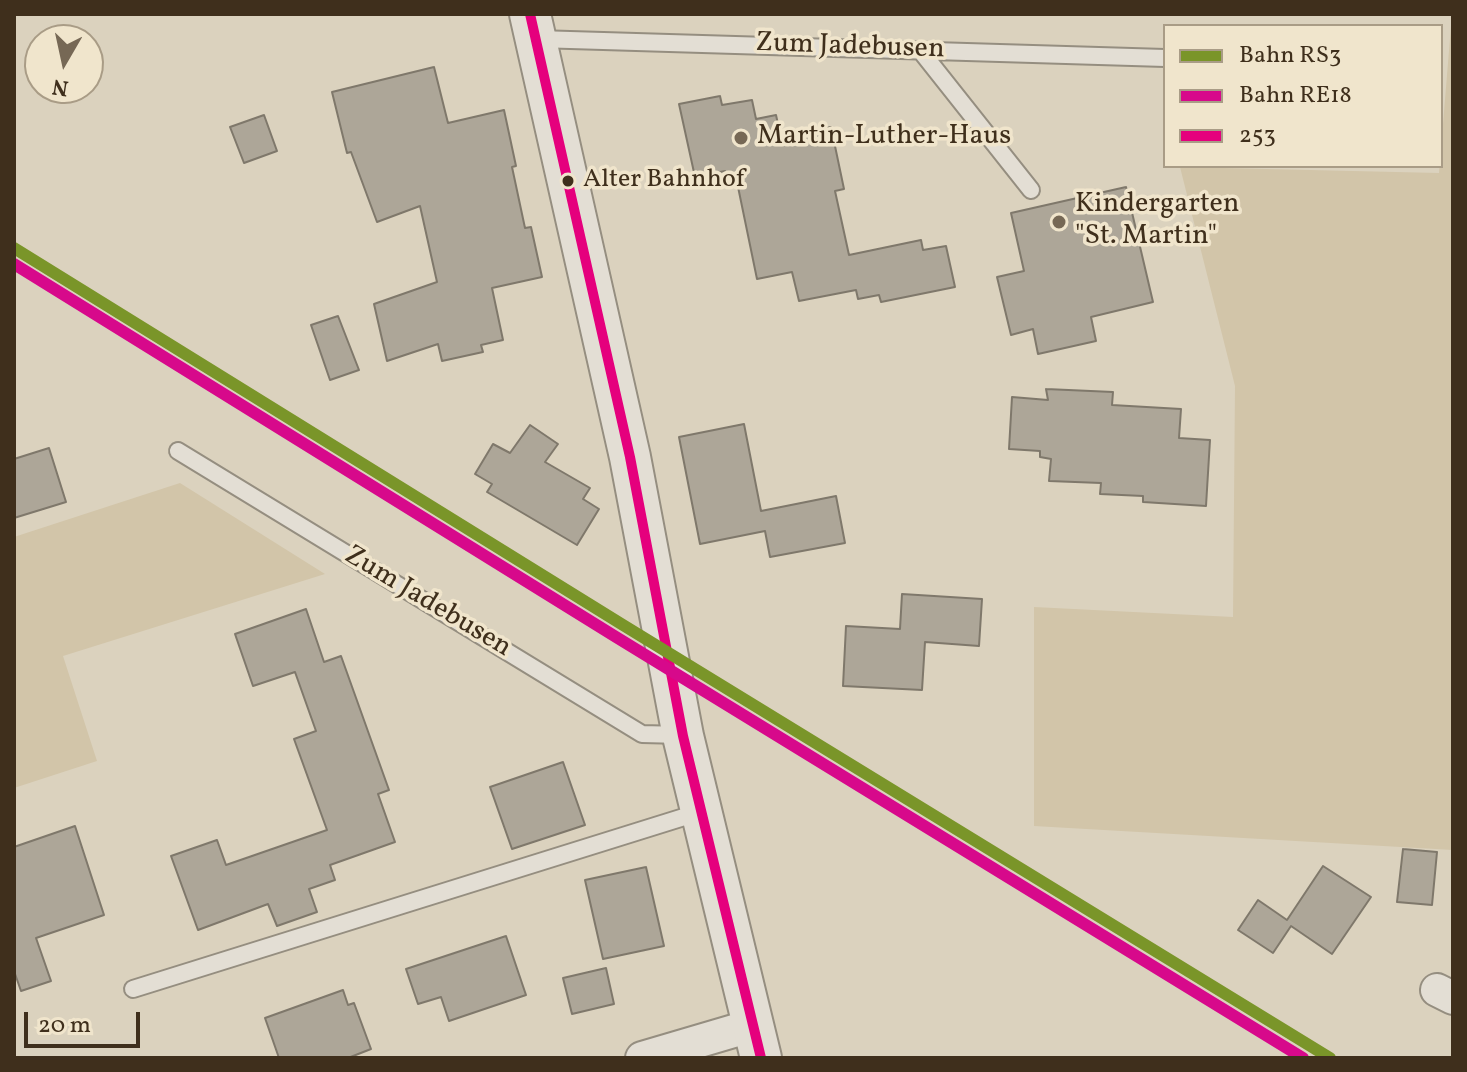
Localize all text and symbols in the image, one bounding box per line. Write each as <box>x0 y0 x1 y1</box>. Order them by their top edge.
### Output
north arrow <box>24 24 104 104</box>
legend <box>1163 24 1443 168</box>
street label: Zum Jadebusen <box>755 28 945 68</box>
text: Bahn RS3 <box>1239 39 1341 73</box>
text: N <box>50 70 71 103</box>
text: Bahn RE18 <box>1239 79 1352 113</box>
text: 253 <box>1239 119 1276 153</box>
place label: Martin-Luther-Haus <box>757 121 1011 155</box>
marker: Martin-Luther-Haus <box>732 129 750 147</box>
place label: Alter Bahnhof <box>583 165 745 197</box>
marker: Alter Bahnhof <box>560 173 576 189</box>
place label: Kindergarten "St. Martin" <box>1075 189 1239 255</box>
marker: Kindergarten "St. Martin" <box>1050 213 1068 231</box>
street label: Zum Jadebusen <box>337 540 517 666</box>
scale bar <box>28 996 144 1046</box>
text: 20 m <box>38 1009 91 1043</box>

